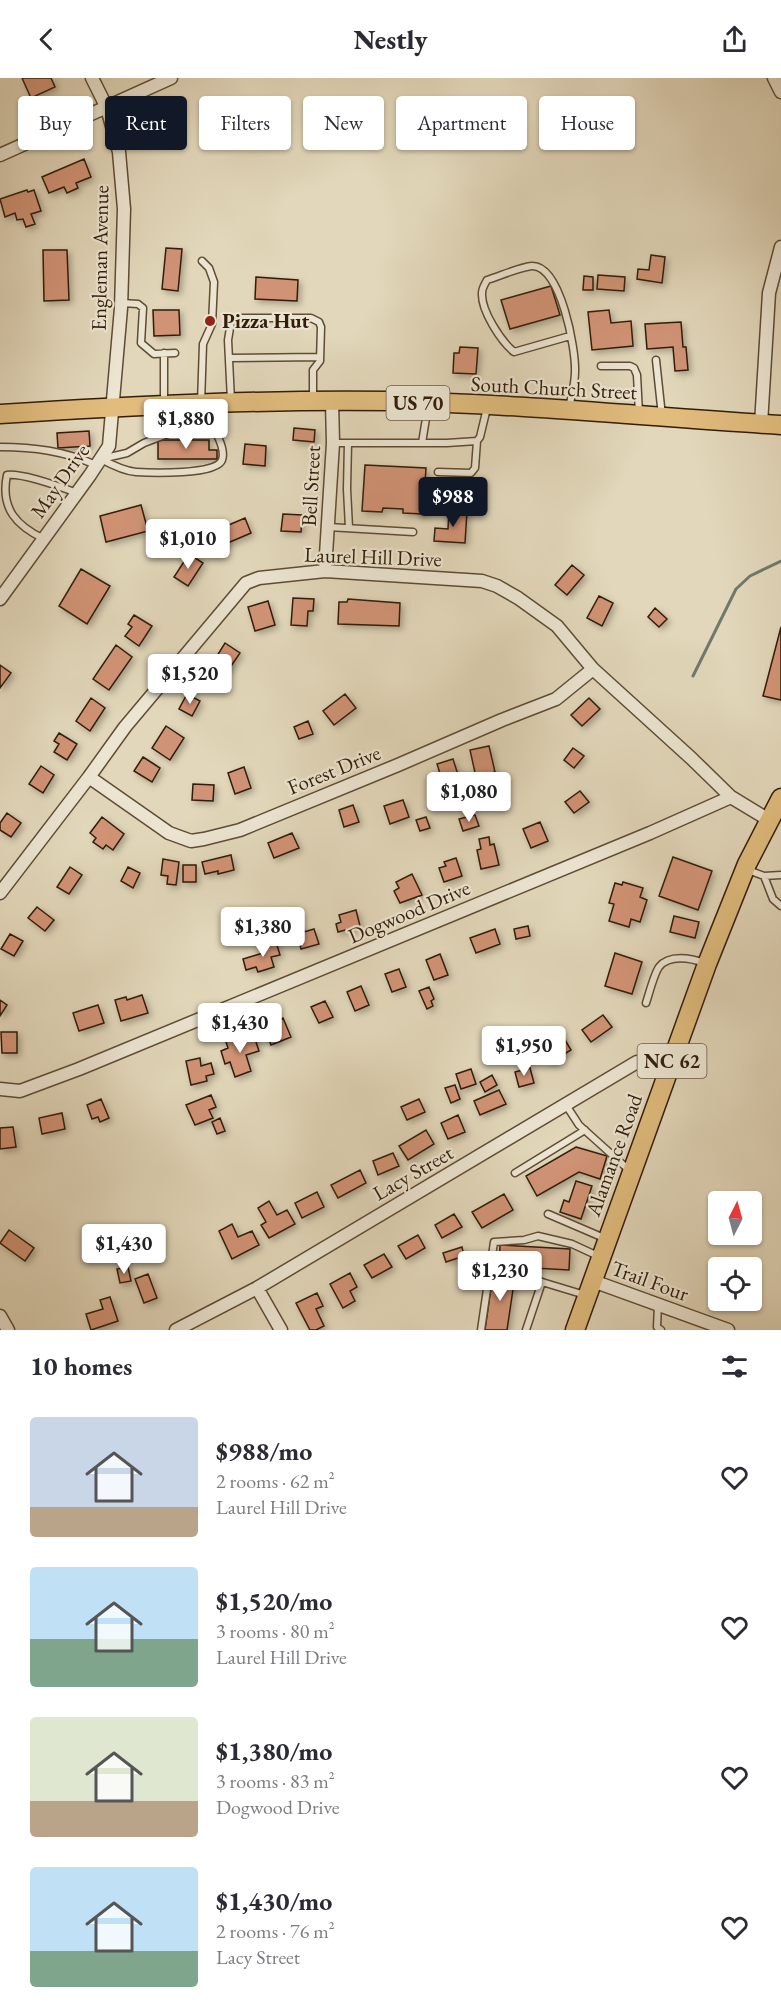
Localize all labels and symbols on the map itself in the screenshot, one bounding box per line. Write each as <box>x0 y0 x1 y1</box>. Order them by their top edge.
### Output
street label: Engleman Avenue <box>85 185 114 331</box>
place label: Pizza Hut <box>222 307 310 334</box>
marker: Pizza Hut <box>203 314 217 328</box>
street label: South Church Street <box>470 370 638 405</box>
road number: US 70 <box>386 386 450 420</box>
pin: $1,880 <box>137 399 235 450</box>
street label: May Drive <box>24 438 95 523</box>
street label: Bell Street <box>295 444 326 527</box>
pin: $988 <box>417 477 489 528</box>
pin: $1,010 <box>139 519 237 570</box>
street label: Laurel Hill Drive <box>304 541 442 572</box>
pin: $1,520 <box>141 654 239 705</box>
street label: Forest Drive <box>283 739 384 800</box>
pin: $1,080 <box>420 772 518 823</box>
street label: Dogwood Drive <box>344 874 474 949</box>
pin: $1,380 <box>214 907 312 958</box>
pin: $1,430 <box>191 1003 289 1054</box>
pin: $1,950 <box>475 1026 573 1077</box>
road number: NC 62 <box>638 1044 706 1078</box>
street label: Alamance Road <box>579 1090 648 1221</box>
street label: Lacy Street <box>368 1139 458 1206</box>
north arrow <box>708 1191 762 1245</box>
pin: $1,430 <box>75 1224 173 1275</box>
pin: $1,230 <box>451 1251 549 1302</box>
street label: Trail Four <box>608 1254 693 1307</box>

